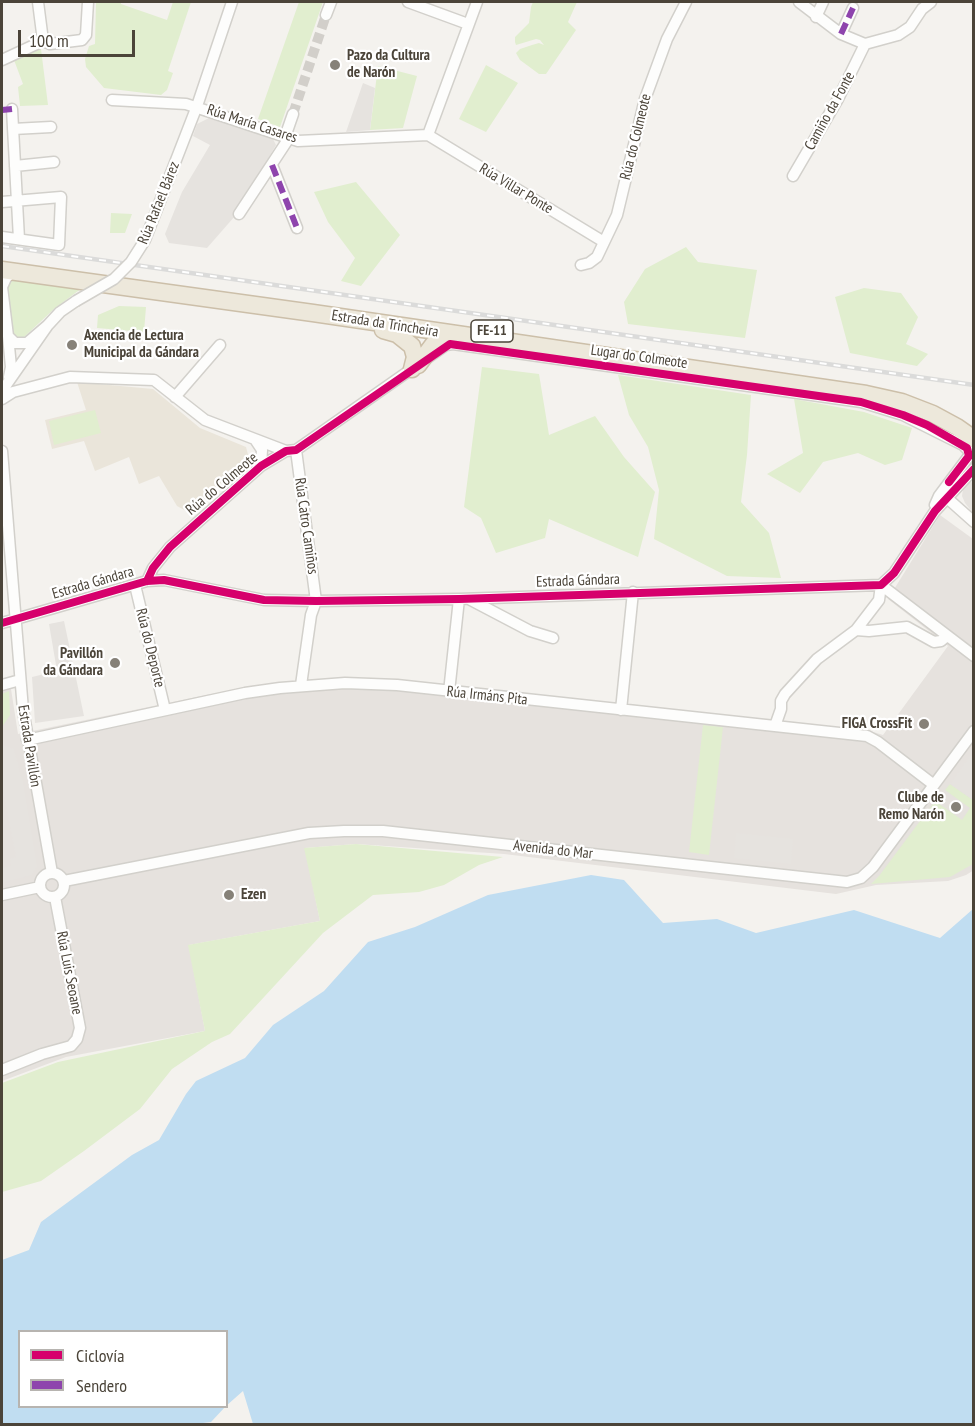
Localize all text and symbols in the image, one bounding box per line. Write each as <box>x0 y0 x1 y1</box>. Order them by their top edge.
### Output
scale bar <box>21 18 138 56</box>
text: 100 m <box>29 29 69 52</box>
place label: Pazo da Cultura de Narón <box>347 47 430 82</box>
marker: Pazo da Cultura de Narón <box>328 58 342 72</box>
street label: Camiño da Fonte <box>801 69 859 153</box>
street label: Rúa do Colmeote <box>617 92 655 182</box>
street label: Rúa María Casares <box>204 101 300 147</box>
street label: Rúa Rafael Bárez <box>134 159 184 247</box>
street label: Rúa Villar Ponte <box>476 160 556 218</box>
street label: Estrada da Trincheira <box>330 307 440 341</box>
road number: FE-11 <box>471 320 513 342</box>
place label: Axencia de Lectura Municipal da Gándara <box>84 327 199 362</box>
marker: Axencia de Lectura Municipal da Gándara <box>65 338 79 352</box>
street label: Lugar do Colmeote <box>590 341 688 373</box>
street label: Rúa do Colmeote <box>183 449 261 519</box>
street label: Rúa Catro Camiños <box>290 477 322 575</box>
street label: Estrada Gándara <box>50 563 136 603</box>
street label: Estrada Gándara <box>536 571 620 591</box>
street label: Rúa do Deporte <box>131 607 169 689</box>
place label: Pavillón da Gándara <box>43 645 103 680</box>
marker: Pavillón da Gándara <box>108 656 122 670</box>
street label: Rúa Irmáns Pita <box>446 683 528 709</box>
street label: Estrada Pavillón <box>14 704 44 788</box>
place label: FIGA CrossFit <box>842 715 912 733</box>
marker: FIGA CrossFit <box>917 717 931 731</box>
place label: Clube de Remo Narón <box>879 789 944 824</box>
marker: Clube de Remo Narón <box>949 800 963 814</box>
street label: Avenida do Mar <box>512 837 594 863</box>
place label: Ezen <box>241 886 266 904</box>
marker: Ezen <box>222 888 236 902</box>
street label: Rúa Luis Seoane <box>52 930 86 1016</box>
legend <box>18 1330 228 1408</box>
text: Ciclovía <box>76 1344 124 1367</box>
text: Sendero <box>76 1374 127 1397</box>

